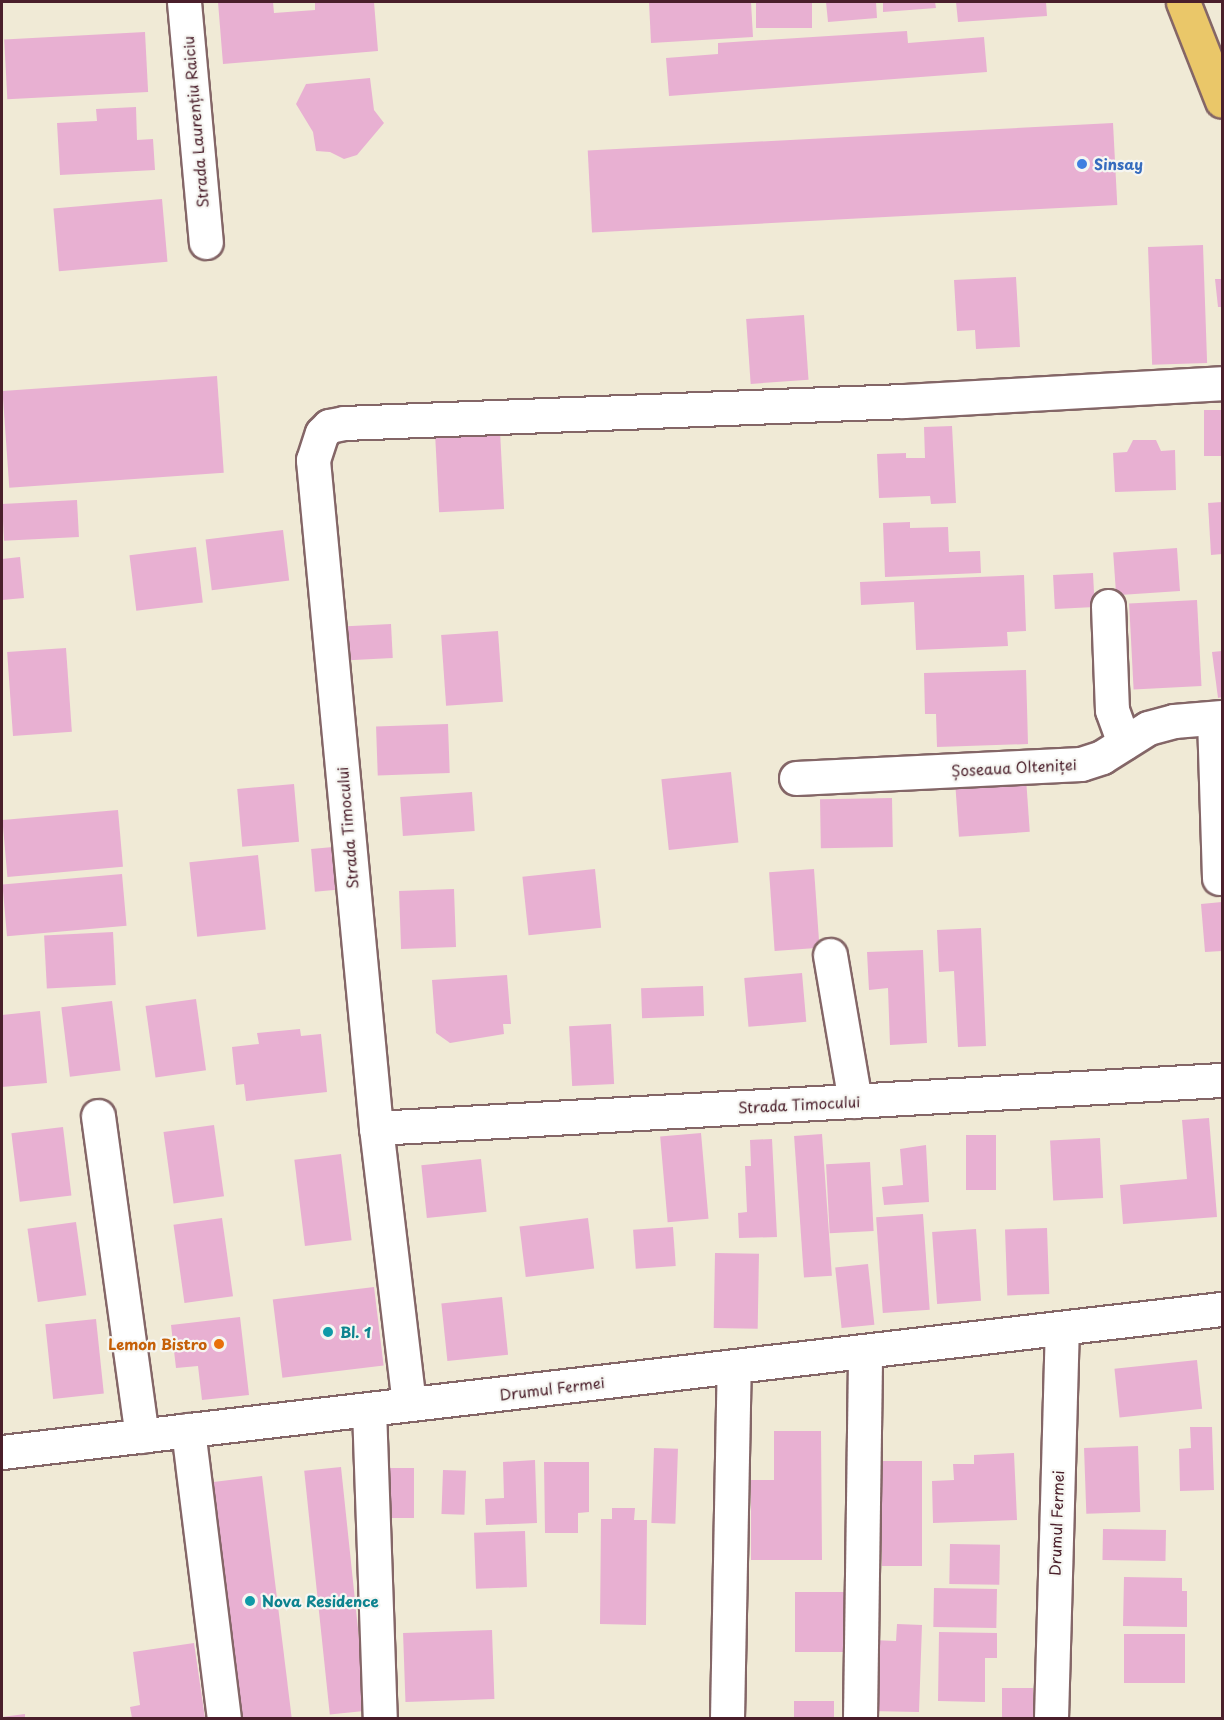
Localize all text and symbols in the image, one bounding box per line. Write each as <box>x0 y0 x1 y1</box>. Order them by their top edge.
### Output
street label: Strada Laurențiu Raiciu <box>179 35 211 209</box>
place label: Sinsay <box>1094 155 1143 173</box>
marker: Sinsay <box>1075 157 1089 171</box>
street label: Șoseaua Olteniței <box>951 755 1077 779</box>
street label: Strada Timocului <box>333 766 361 890</box>
street label: Strada Timocului <box>737 1092 861 1116</box>
place label: Bl. 1 <box>340 1323 371 1341</box>
marker: Bl. 1 <box>321 1325 335 1339</box>
place label: Lemon Bistro <box>108 1335 207 1353</box>
marker: Lemon Bistro <box>212 1337 226 1351</box>
street label: Drumul Fermei <box>498 1373 606 1403</box>
street label: Drumul Fermei <box>1045 1469 1067 1577</box>
place label: Nova Residence <box>262 1592 378 1610</box>
marker: Nova Residence <box>243 1594 257 1608</box>

